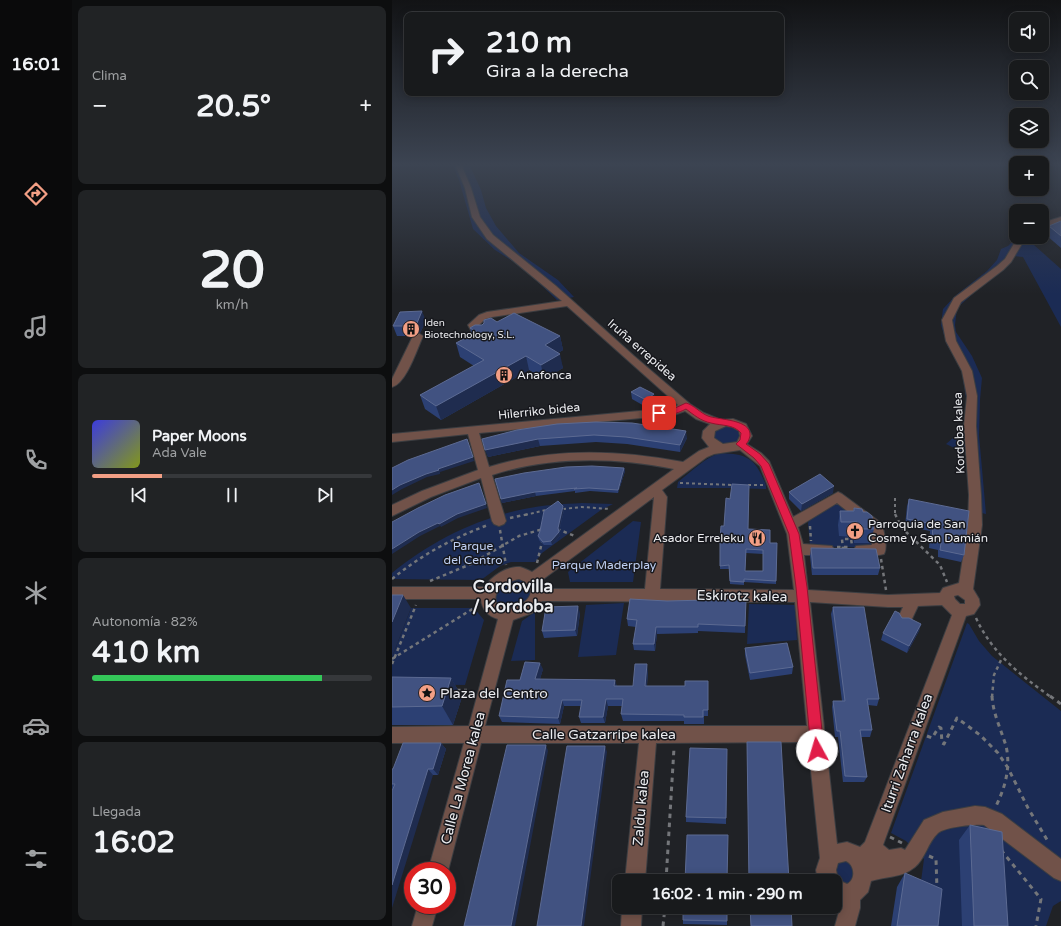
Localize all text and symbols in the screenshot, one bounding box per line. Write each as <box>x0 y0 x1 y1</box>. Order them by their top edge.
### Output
map controls <box>1009 12 1049 244</box>
button: sound <box>1009 12 1049 52</box>
text: 210 m <box>486 26 572 60</box>
icon: right <box>420 28 472 80</box>
text: 16:01 <box>11 53 61 75</box>
text: Gira a la derecha <box>486 60 629 82</box>
button: search <box>1009 60 1049 100</box>
text: Clima <box>92 68 127 84</box>
text: 20.5° <box>196 88 271 125</box>
text: − <box>92 93 108 119</box>
text: + <box>360 93 372 119</box>
button: layers <box>1009 108 1049 148</box>
button: + <box>1009 156 1049 196</box>
icon: directions <box>22 180 50 208</box>
button: − <box>1009 204 1049 244</box>
text: 20 <box>199 239 265 302</box>
text: km/h <box>216 297 248 313</box>
icon: music <box>22 313 50 341</box>
street label: Iruña errepidea <box>605 316 679 384</box>
place label: Iden Biotechnology, S.L. <box>424 317 515 341</box>
building icon: Iden Biotechnology, S.L. <box>401 319 421 339</box>
building icon: Anafonca <box>494 365 514 385</box>
place label: Anafonca <box>517 368 572 382</box>
street label: Kordoba kalea <box>951 392 967 474</box>
pin <box>642 396 676 430</box>
street label: Hilerriko bidea <box>497 400 581 422</box>
icon: arrive <box>648 402 670 424</box>
text: Paper Moons <box>152 427 247 445</box>
text: Ada Vale <box>152 445 207 461</box>
icon: phone <box>22 446 50 474</box>
icon: previous <box>128 484 150 506</box>
icon: pause <box>221 484 243 506</box>
icon: next <box>314 484 336 506</box>
place label: Parroquia de San Cosme y San Damián <box>868 517 988 545</box>
church icon: Parroquia de San Cosme y San Damián <box>845 521 865 541</box>
restaurant icon: Asador Erreleku <box>747 528 767 548</box>
place label: Asador Erreleku <box>653 531 744 545</box>
park label: Parque del Centro <box>444 539 502 567</box>
park label: Parque Maderplay <box>552 558 657 572</box>
district label: Cordovilla / Kordoba <box>472 576 554 617</box>
icon: climate <box>22 579 50 607</box>
street label: Eskirotz kalea <box>696 587 788 605</box>
text: Autonomía · 82% <box>92 614 198 630</box>
text: 410 km <box>92 634 200 671</box>
place icon: Plaza del Centro <box>417 683 437 703</box>
place label: Plaza del Centro <box>440 685 548 702</box>
street label: Iturri Zaharra kalea <box>878 691 936 815</box>
street label: Calle La Morea kalea <box>437 710 489 846</box>
icon: car <box>22 712 50 740</box>
street label: Calle Gatzarripe kalea <box>532 726 676 743</box>
position arrow <box>796 729 838 771</box>
street label: Zaldu kalea <box>629 769 653 847</box>
text: Llegada <box>92 804 141 820</box>
text: 16:02 <box>92 824 175 861</box>
icon: filters <box>22 845 50 873</box>
speed limit sign: 30 <box>404 862 456 914</box>
text: 16:02 · 1 min · 290 m <box>652 885 802 903</box>

